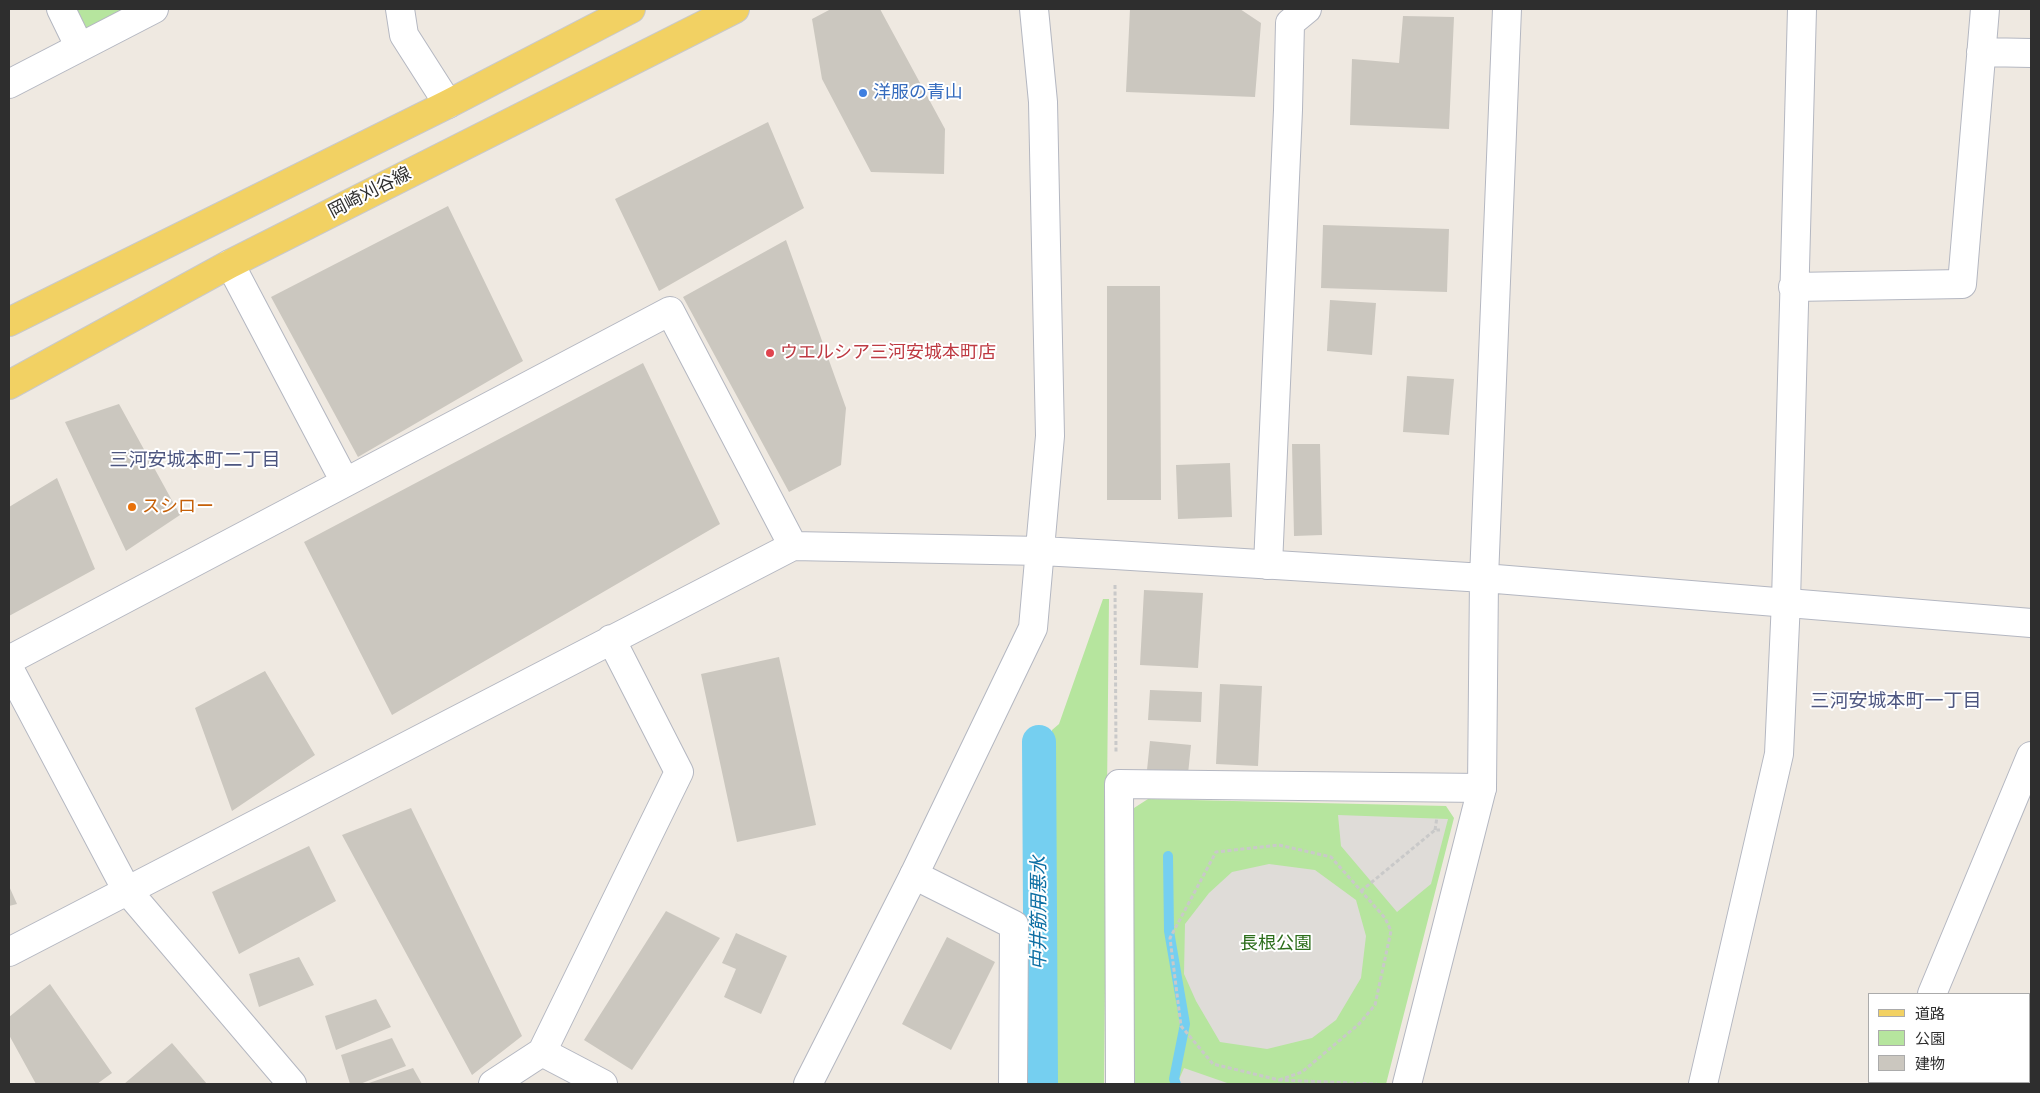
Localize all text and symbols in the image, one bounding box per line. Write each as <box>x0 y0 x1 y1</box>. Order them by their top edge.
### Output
place label: 洋服の青山 <box>873 82 963 104</box>
marker: 洋服の青山 <box>857 87 869 99</box>
street label: 岡崎刈谷線 <box>325 163 415 223</box>
place label: ウエルシア三河安城本町店 <box>780 342 996 364</box>
marker: ウエルシア三河安城本町店 <box>764 347 776 359</box>
district label: 三河安城本町二丁目 <box>110 450 280 472</box>
place label: スシロー <box>142 496 214 518</box>
marker: スシロー <box>126 501 138 513</box>
district label: 三河安城本町一丁目 <box>1811 691 1981 713</box>
water label: 中井筋用悪水 <box>1029 856 1051 970</box>
park label: 長根公園 <box>1240 933 1312 955</box>
legend <box>1868 993 2030 1083</box>
text: 道路 <box>1915 1005 1945 1023</box>
text: 公園 <box>1915 1030 1945 1048</box>
text: 建物 <box>1915 1055 1945 1073</box>

